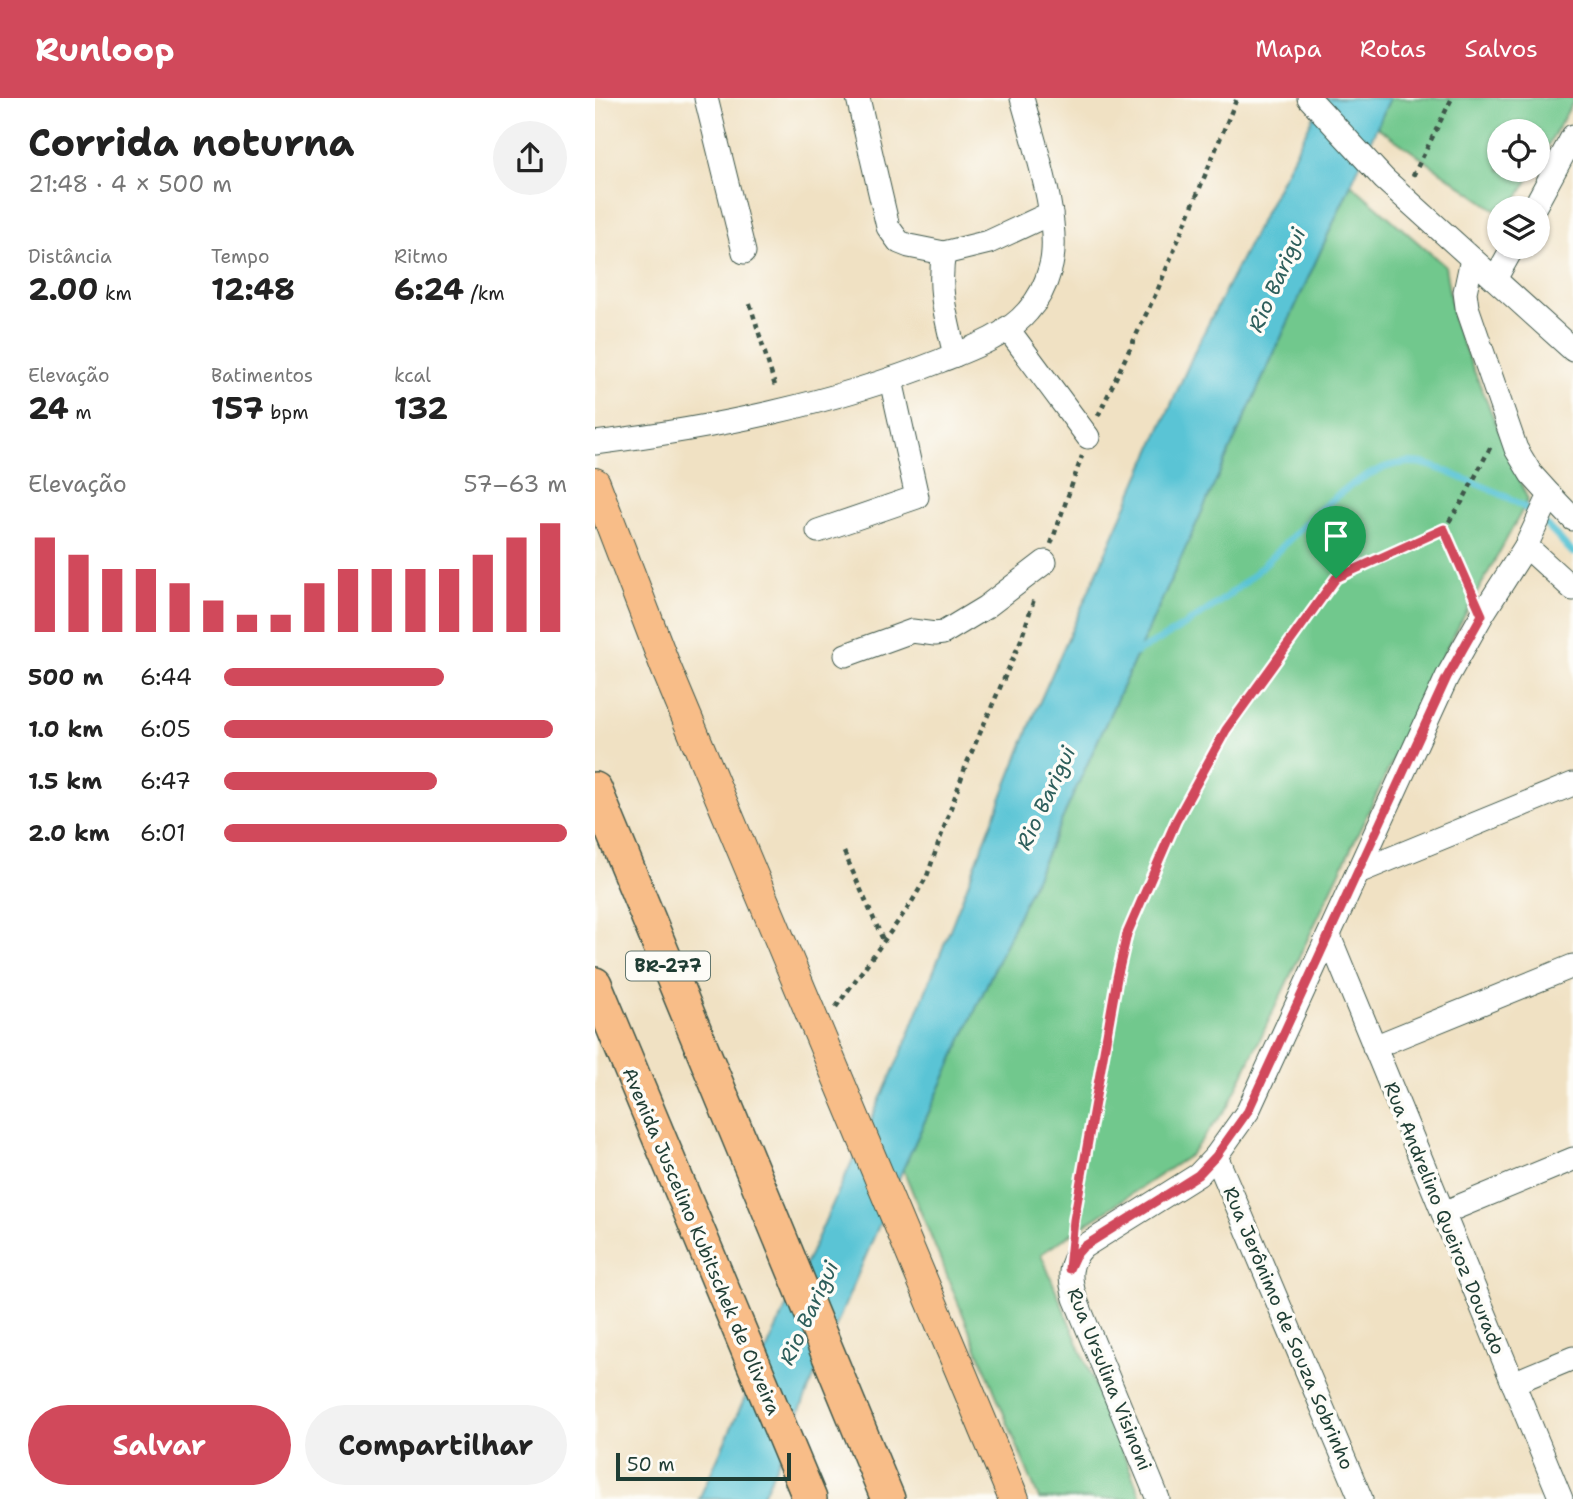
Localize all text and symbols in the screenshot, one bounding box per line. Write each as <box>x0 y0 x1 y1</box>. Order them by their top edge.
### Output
text: Runloop <box>35 27 174 72</box>
text: Mapa <box>1255 33 1322 65</box>
text: Rotas <box>1360 33 1427 65</box>
text: Salvos <box>1465 33 1538 65</box>
text: Corrida noturna <box>28 117 355 168</box>
map controls <box>1487 119 1550 259</box>
button: locate <box>1487 119 1550 182</box>
button: share <box>493 121 567 195</box>
text: 21:48 · 4 × 500 m <box>28 169 232 199</box>
button: layers <box>1487 196 1550 259</box>
water label: Rio Barigui <box>1242 222 1313 337</box>
text: Distância <box>28 244 112 269</box>
text: Tempo <box>211 244 270 269</box>
text: Ritmo <box>394 244 448 269</box>
text: 2.00 <box>28 269 99 310</box>
text: 12:48 <box>211 269 295 310</box>
text: 6:24 <box>394 269 464 310</box>
text: km <box>99 281 132 306</box>
text: /km <box>464 281 505 306</box>
text: Elevação <box>28 363 109 388</box>
text: Batimentos <box>211 363 313 388</box>
text: kcal <box>394 363 431 388</box>
text: 24 <box>28 388 69 429</box>
text: 157 <box>211 388 264 429</box>
text: 132 <box>394 388 448 429</box>
text: m <box>69 400 92 425</box>
text: bpm <box>264 400 309 425</box>
text: Elevação <box>28 469 127 499</box>
text: 57–63 m <box>463 469 567 499</box>
pin <box>1306 506 1366 578</box>
icon: arrive <box>1317 517 1355 555</box>
text: 500 m <box>28 662 103 692</box>
text: 6:44 <box>140 662 192 692</box>
text: 1.0 km <box>28 714 103 744</box>
text: 6:05 <box>140 714 191 744</box>
water label: Rio Barigui <box>1010 741 1083 854</box>
text: 1.5 km <box>28 766 102 796</box>
text: 6:47 <box>140 766 191 796</box>
text: 2.0 km <box>28 818 110 848</box>
text: 6:01 <box>140 818 186 848</box>
road number: BR-277 <box>626 952 710 980</box>
street label: Avenida Juscelino Kubitschek de Oliveira <box>617 1064 786 1419</box>
street label: Rua Andrelino Queiroz Dourado <box>1378 1078 1511 1358</box>
street label: Rua Jerônimo de Souza Sobrinho <box>1217 1183 1360 1473</box>
water label: Rio Barigui <box>773 1256 846 1369</box>
street label: Rua Ursulina Visinoni <box>1061 1284 1158 1474</box>
button: Salvar <box>28 1405 291 1485</box>
button: Compartilhar <box>305 1405 567 1485</box>
scale bar <box>616 1450 791 1482</box>
text: 50 m <box>627 1452 675 1477</box>

